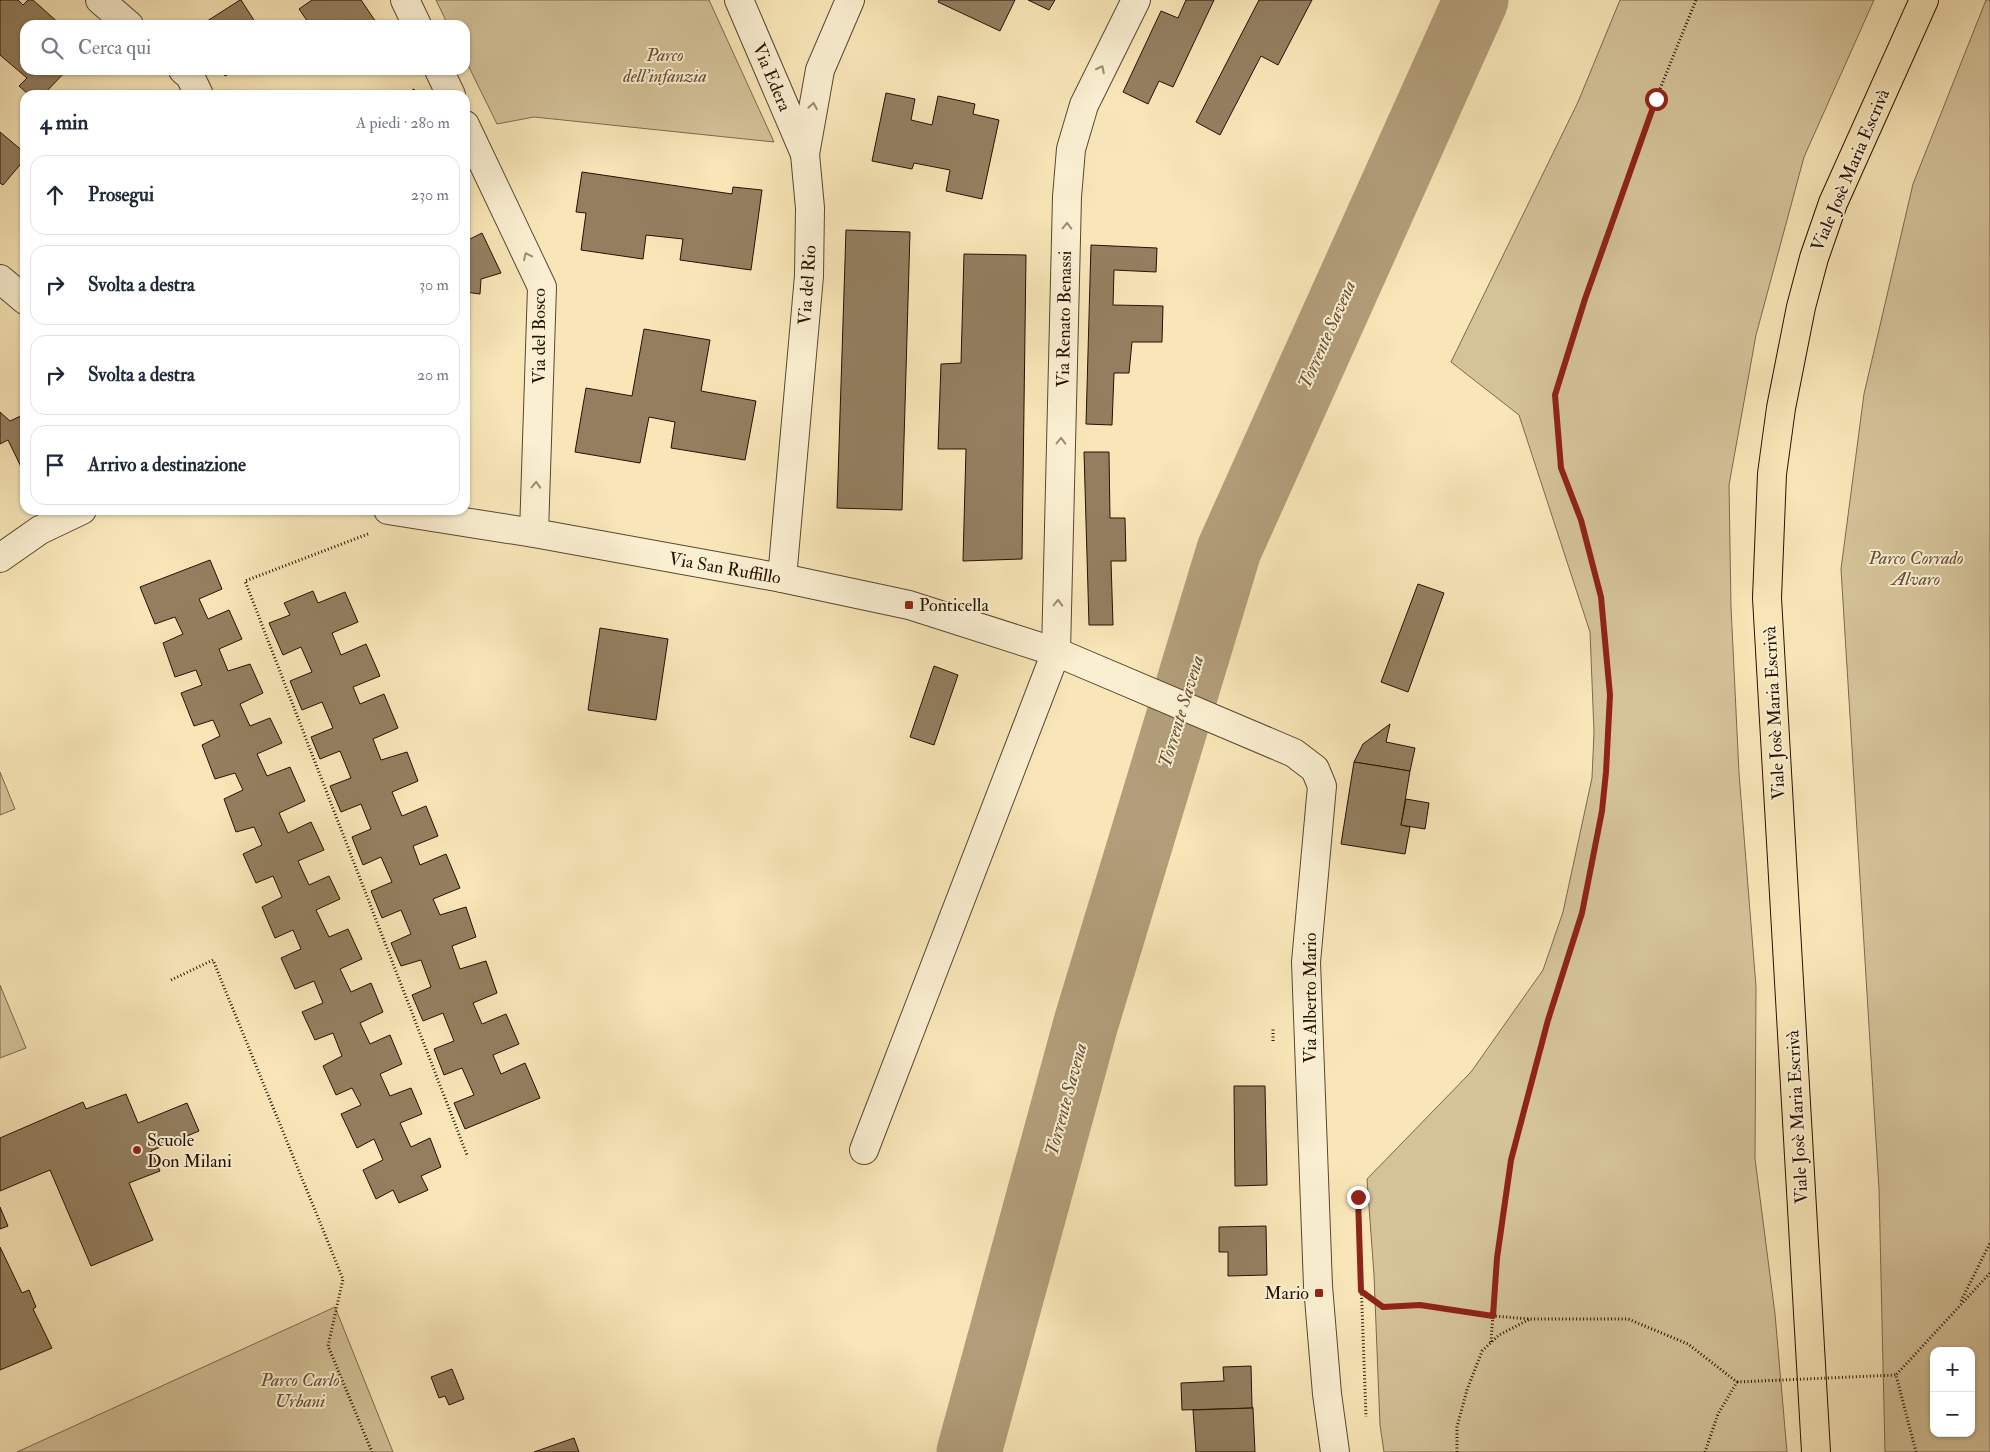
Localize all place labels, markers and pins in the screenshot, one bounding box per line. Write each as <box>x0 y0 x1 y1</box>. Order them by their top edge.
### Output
place label: Ponticella <box>919 594 989 617</box>
marker: Ponticella <box>903 599 915 611</box>
place label: Scuole Don Milani <box>147 1129 232 1173</box>
marker: Scuole Don Milani <box>131 1144 143 1156</box>
place label: Mario <box>1264 1282 1309 1305</box>
marker: Mario <box>1313 1287 1325 1299</box>

